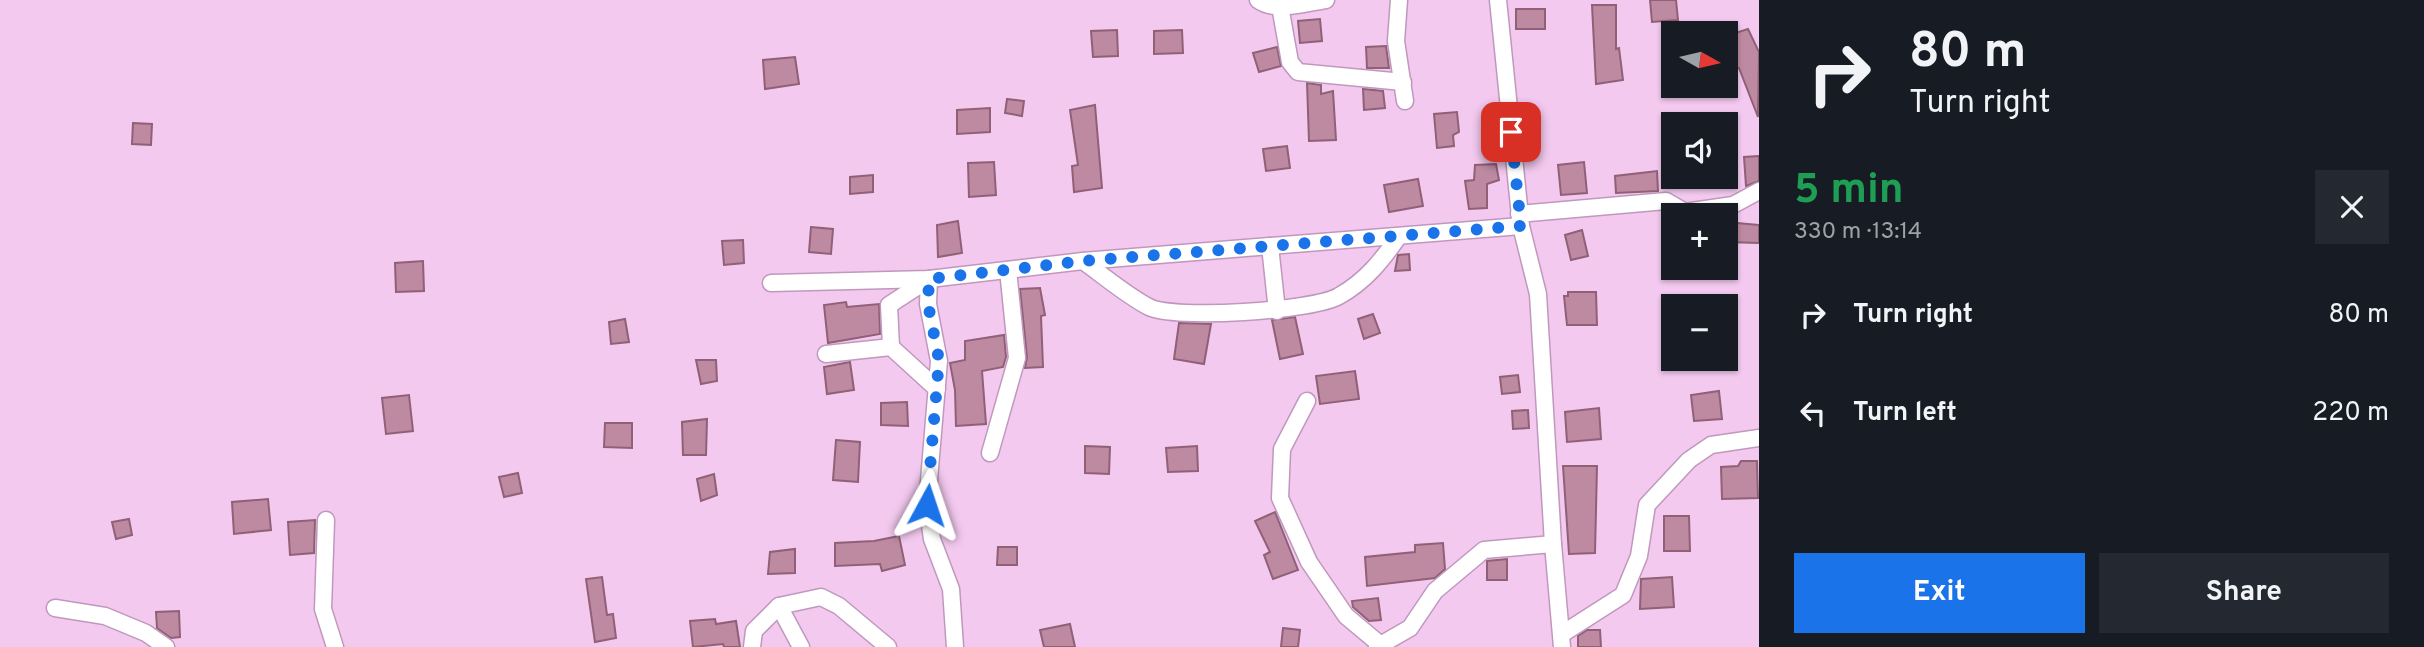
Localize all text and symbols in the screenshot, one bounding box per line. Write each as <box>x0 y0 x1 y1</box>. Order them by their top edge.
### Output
north arrow <box>1661 21 1738 98</box>
map controls <box>1661 21 1738 371</box>
text: 80 m <box>1909 23 2026 85</box>
icon: right <box>1794 28 1885 119</box>
text: Turn right <box>1909 84 2051 124</box>
pin <box>1481 102 1541 162</box>
button: sound <box>1661 112 1738 189</box>
icon: arrive <box>1492 113 1530 151</box>
text: 5 min <box>1794 165 1904 218</box>
button: close <box>2315 170 2389 244</box>
button: + <box>1661 203 1738 280</box>
text: 330 m · 13:14 <box>1794 218 1922 247</box>
button: − <box>1661 294 1738 371</box>
icon: right <box>1794 296 1832 334</box>
text: Turn right <box>1853 299 1973 332</box>
text: 80 m <box>2329 299 2389 332</box>
icon: left <box>1794 394 1832 432</box>
text: Turn left <box>1853 397 1957 430</box>
text: 220 m <box>2312 397 2389 430</box>
position arrow <box>890 468 964 542</box>
button: Exit <box>1794 553 2085 633</box>
button: Share <box>2099 553 2389 633</box>

